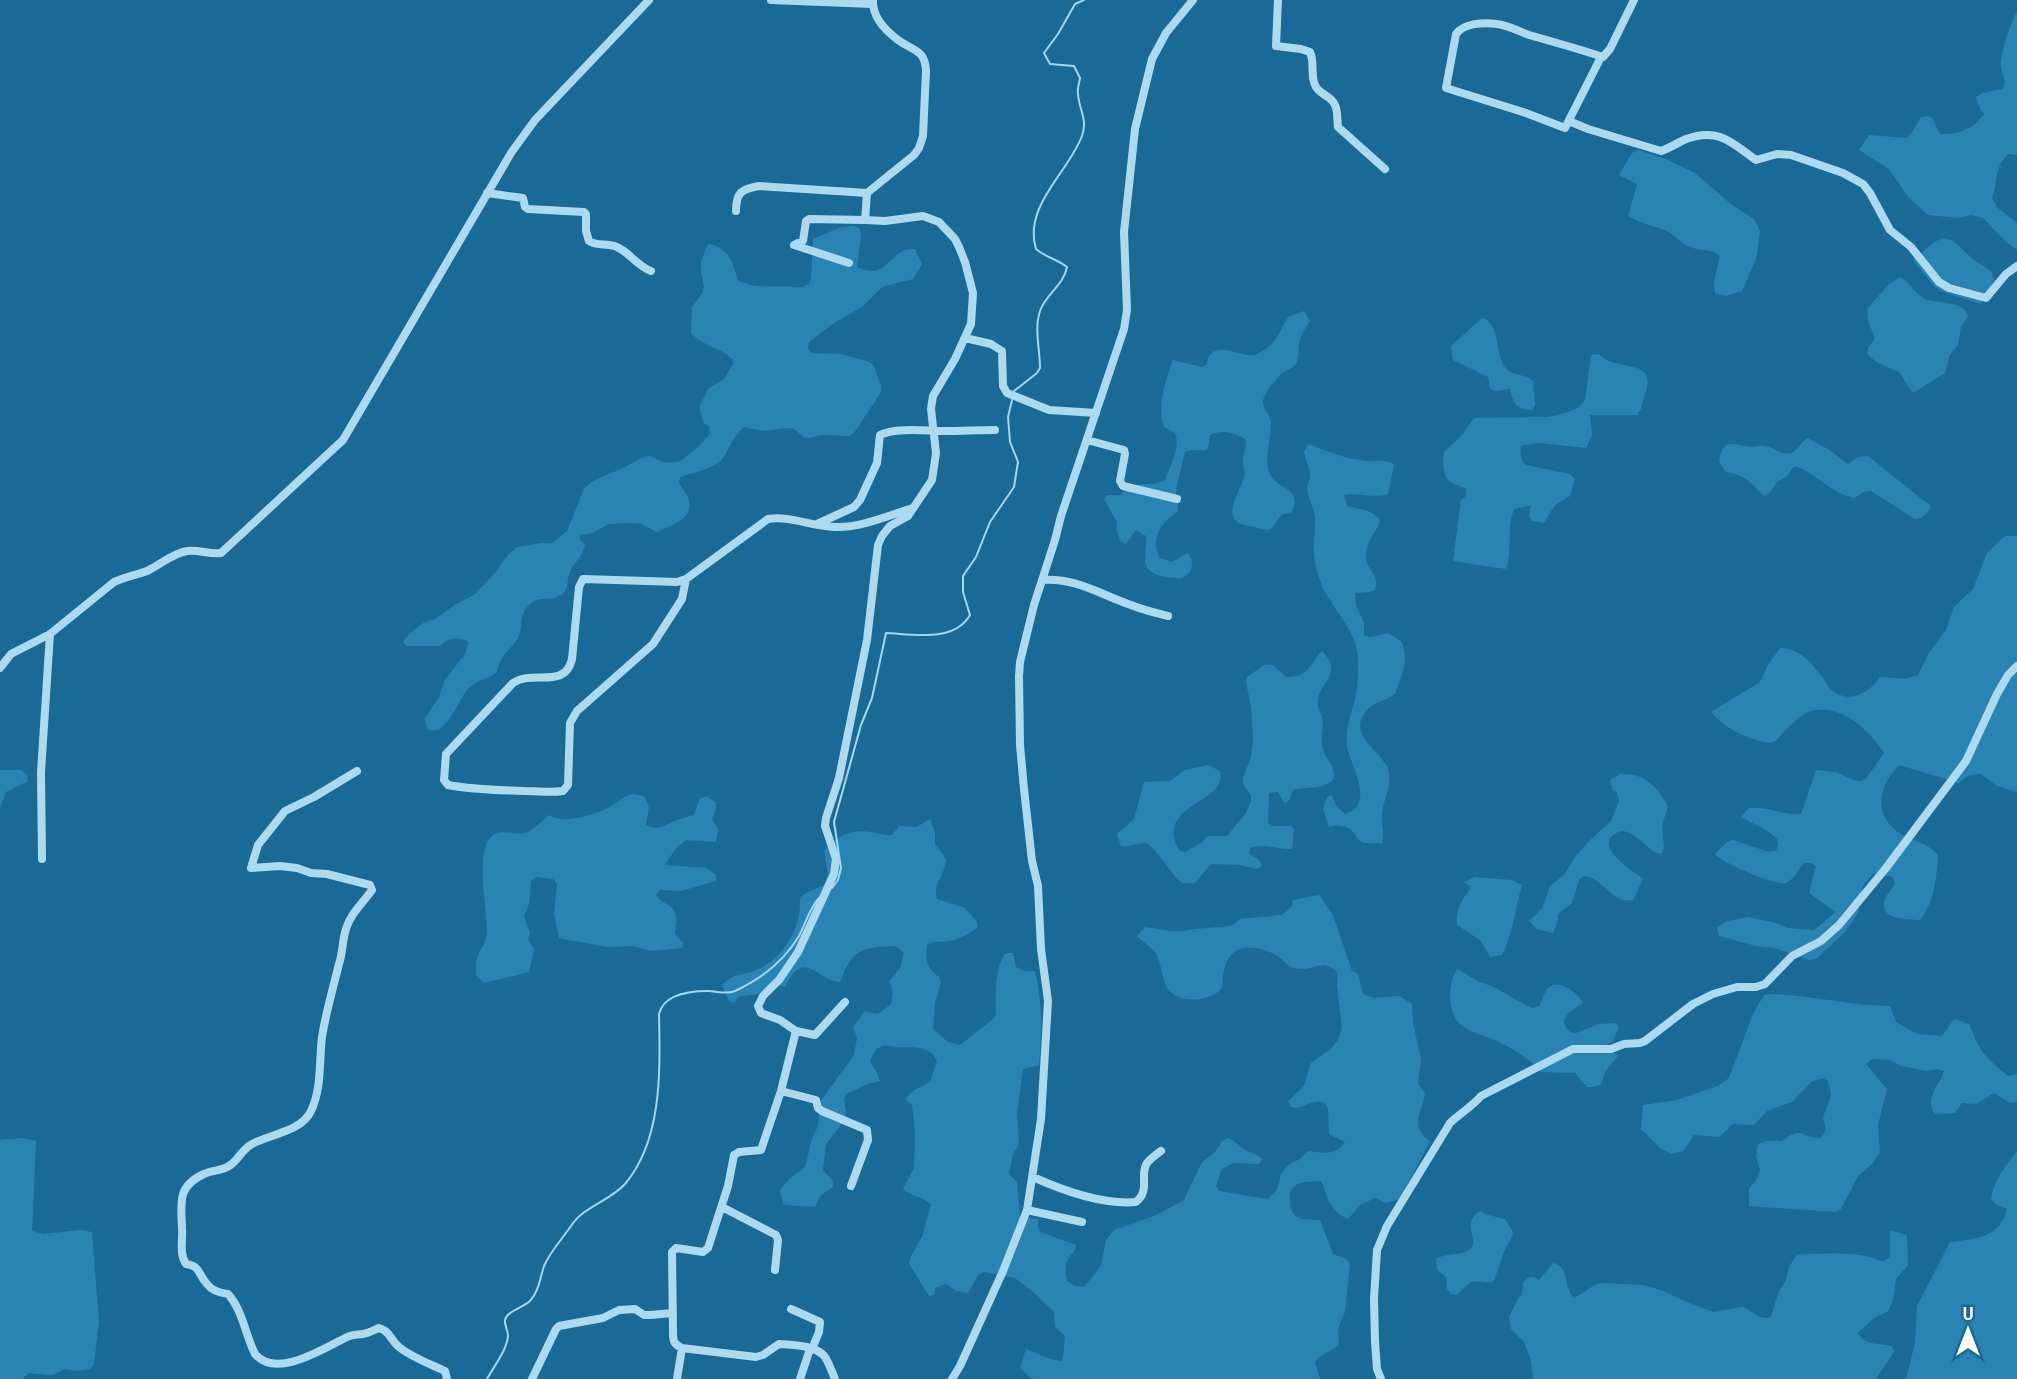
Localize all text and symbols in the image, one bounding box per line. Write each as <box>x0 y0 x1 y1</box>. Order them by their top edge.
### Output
north arrow <box>1933 1295 2003 1365</box>
text: U <box>1962 1300 1974 1326</box>

